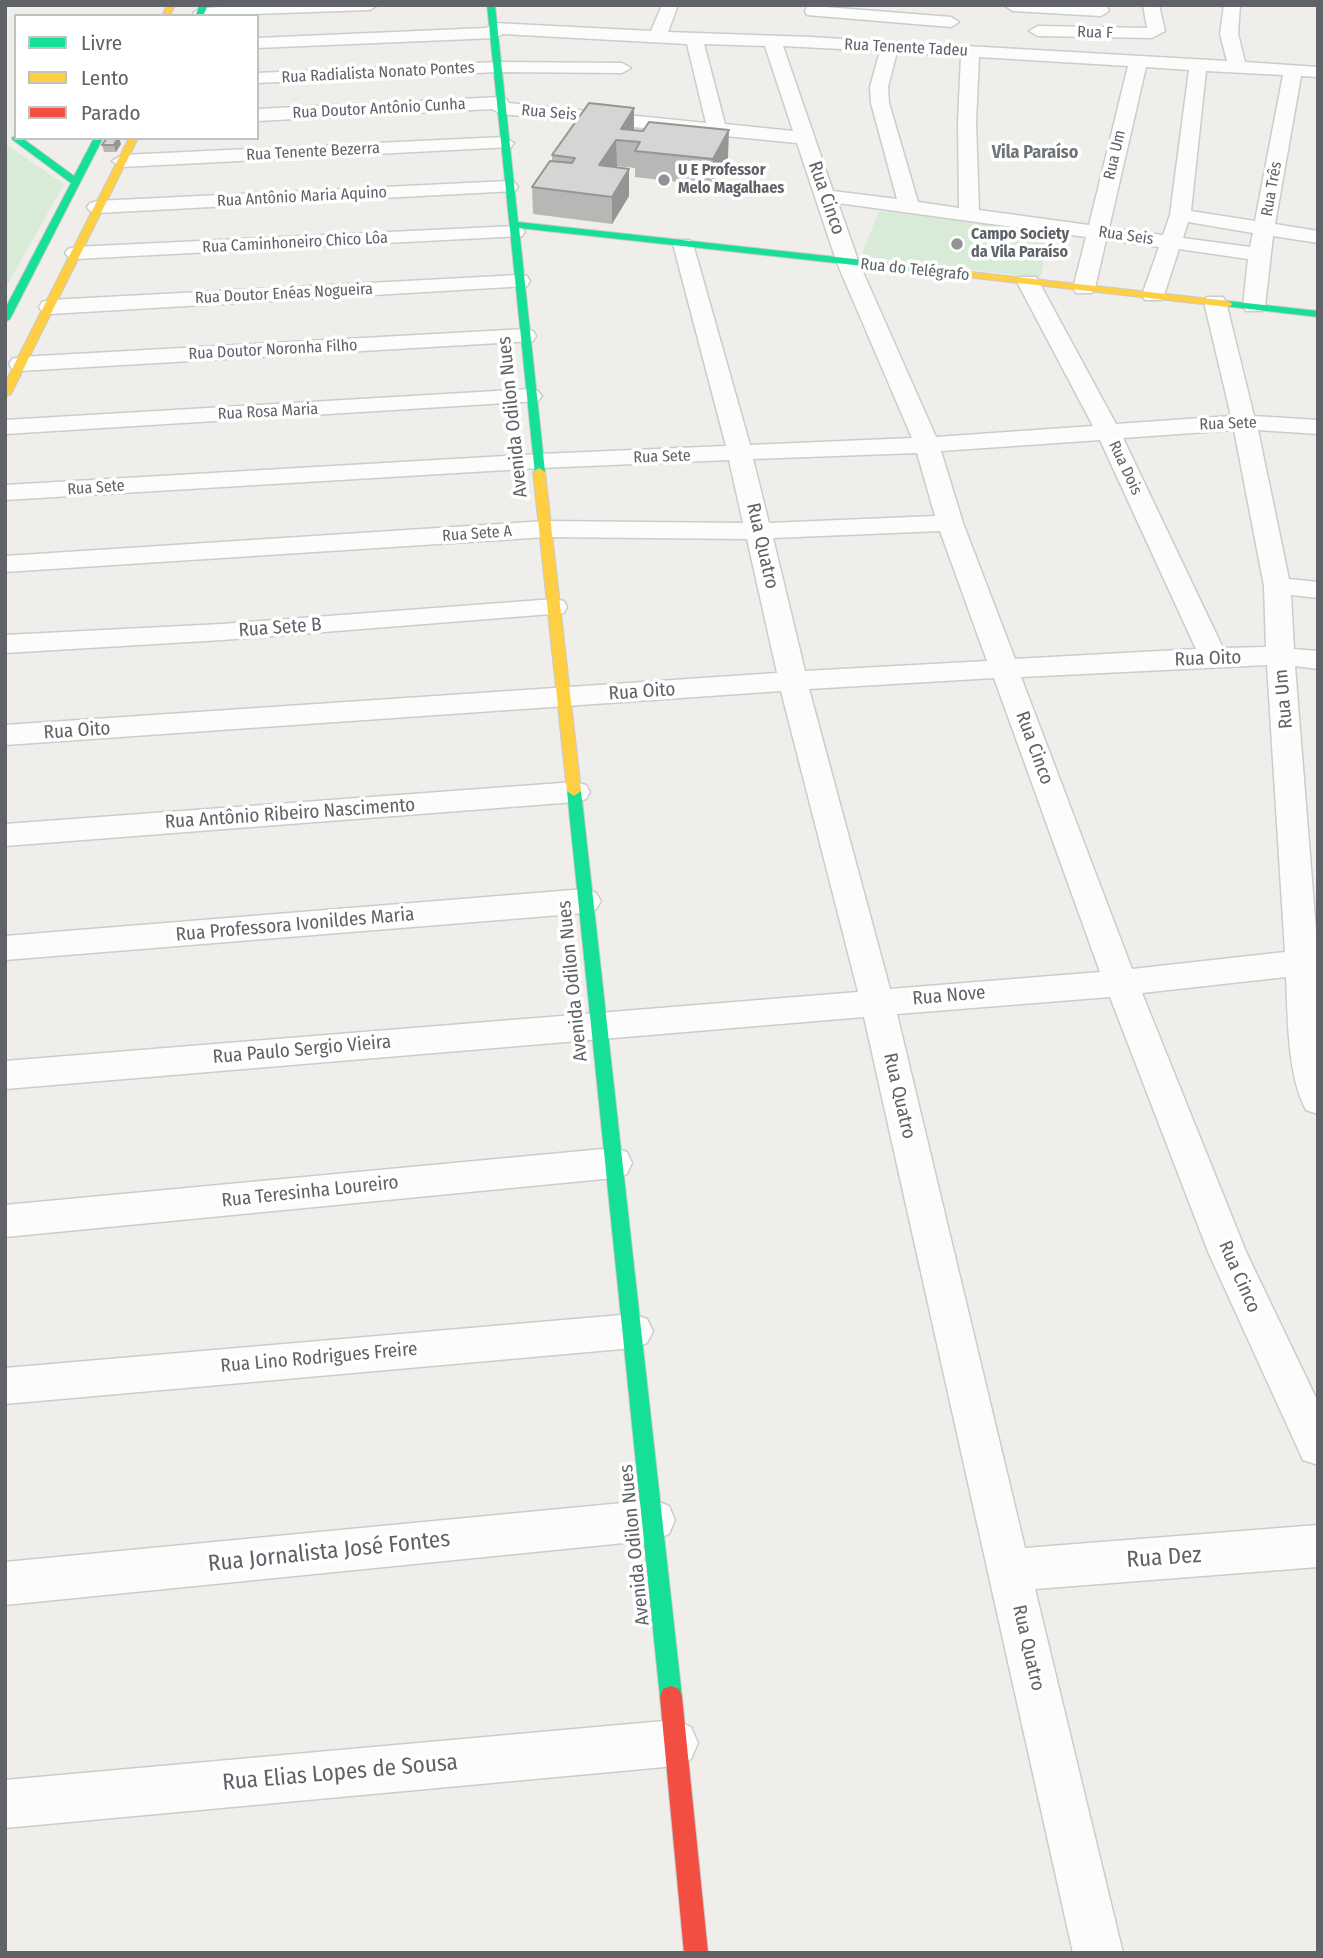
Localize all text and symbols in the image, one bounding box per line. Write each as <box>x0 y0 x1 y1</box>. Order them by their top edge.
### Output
legend <box>14 14 259 140</box>
street label: Rua F <box>1077 23 1113 43</box>
text: Livre <box>81 30 122 56</box>
street label: Rua Tenente Tadeu <box>844 35 968 61</box>
street label: Rua Radialista Nonato Pontes <box>281 58 475 88</box>
text: Lento <box>81 65 129 91</box>
street label: Rua Doutor Antônio Cunha <box>292 95 466 123</box>
text: Parado <box>81 100 140 126</box>
street label: Rua Seis <box>521 101 577 125</box>
street label: Rua Um <box>1100 128 1130 182</box>
street label: Rua Tenente Bezerra <box>246 139 380 165</box>
district label: Vila Paraíso <box>992 142 1078 164</box>
street label: Rua Cinco <box>803 158 849 238</box>
street label: Rua Três <box>1258 160 1286 218</box>
place label: U E Professor Melo Magalhaes <box>678 161 784 199</box>
marker: U E Professor Melo Magalhaes <box>656 172 672 188</box>
street label: Rua Antônio Maria Aquino <box>216 183 388 211</box>
street label: Rua Seis <box>1097 223 1155 249</box>
place label: Campo Society da Vila Paraíso <box>971 225 1069 263</box>
street label: Rua Caminhoneiro Chico Lôa <box>202 229 388 257</box>
marker: Campo Society da Vila Paraíso <box>949 236 965 252</box>
street label: Rua do Telégrafo <box>860 255 970 285</box>
street label: Rua Doutor Enéas Nogueira <box>195 280 373 308</box>
street label: Avenida Odilon Nues <box>493 335 533 499</box>
street label: Rua Doutor Noronha Filho <box>188 336 358 364</box>
street label: Rua Rosa Maria <box>217 400 319 424</box>
street label: Rua Sete <box>1199 413 1257 435</box>
street label: Rua Dois <box>1104 438 1146 498</box>
street label: Rua Sete <box>633 446 691 468</box>
street label: Rua Sete <box>67 476 125 500</box>
street label: Rua Quatro <box>741 501 783 591</box>
street label: Rua Sete A <box>442 522 512 546</box>
street label: Rua Sete B <box>238 614 322 642</box>
street label: Rua Oito <box>1174 646 1242 672</box>
street label: Rua Um <box>1270 668 1298 730</box>
street label: Rua Oito <box>608 678 676 706</box>
street label: Rua Cinco <box>1010 708 1058 788</box>
street label: Rua Oito <box>43 717 111 745</box>
street label: Rua Antônio Ribeiro Nascimento <box>164 794 416 834</box>
street label: Avenida Odilon Nues <box>553 899 593 1063</box>
street label: Rua Professora Ivonildes Maria <box>175 903 415 947</box>
street label: Rua Nove <box>912 981 986 1011</box>
street label: Rua Paulo Sergio Vieira <box>212 1031 392 1069</box>
street label: Rua Quatro <box>878 1051 920 1141</box>
street label: Rua Teresinha Loureiro <box>220 1171 400 1213</box>
street label: Rua Cinco <box>1213 1238 1265 1316</box>
street label: Rua Lino Rodrigues Freire <box>220 1338 418 1378</box>
street label: Avenida Odilon Nues <box>615 1463 655 1627</box>
street label: Rua Jornalista José Fontes <box>207 1526 451 1578</box>
street label: Rua Dez <box>1126 1542 1202 1574</box>
street label: Rua Quatro <box>1007 1603 1049 1693</box>
street label: Rua Elias Lopes de Sousa <box>221 1749 459 1797</box>

